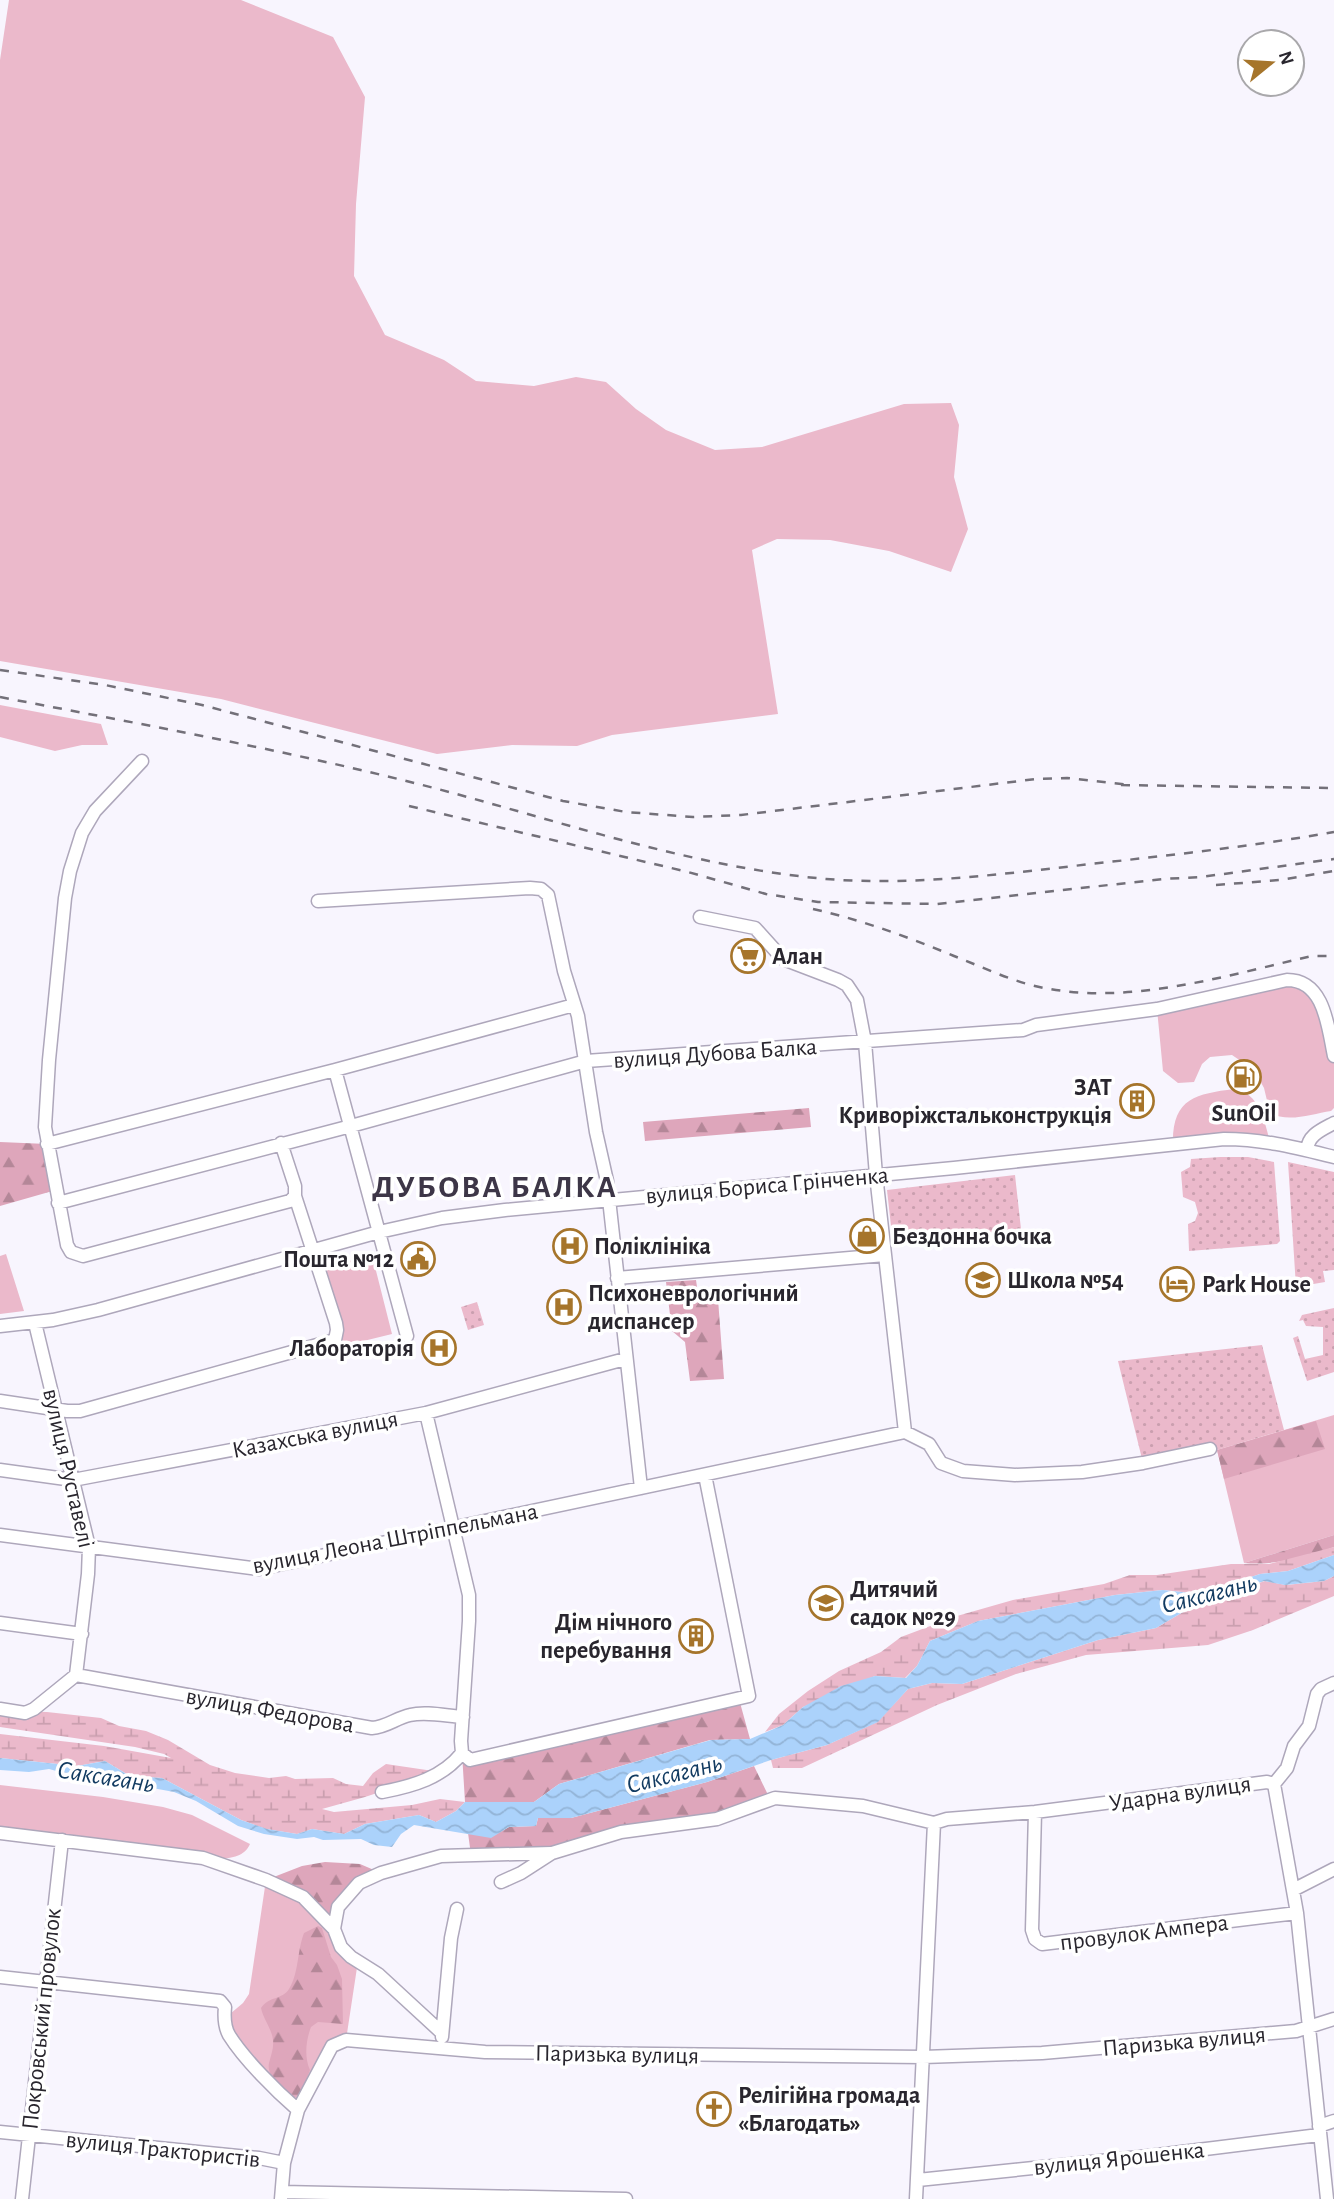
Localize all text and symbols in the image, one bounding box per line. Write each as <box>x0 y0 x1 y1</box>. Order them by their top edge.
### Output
north arrow <box>1236 28 1306 98</box>
text: N <box>1275 49 1297 67</box>
supermarket icon: Алан <box>729 937 767 975</box>
place label: Алан <box>772 945 823 969</box>
street label: вулиця Дубова Балка <box>612 1035 818 1073</box>
fuel station icon: SunOil <box>1225 1058 1263 1096</box>
place label: ЗАТ Криворіжстальконструкція <box>839 1076 1112 1128</box>
building icon: ЗАТ Криворіжстальконструкція <box>1118 1082 1156 1120</box>
place label: SunOil <box>1211 1102 1277 1126</box>
street label: вулиця Бориса Грінченка <box>645 1163 890 1209</box>
district label: ДУБОВА БАЛКА <box>372 1171 618 1203</box>
shop icon: Бездонна бочка <box>848 1217 886 1255</box>
place label: Бездонна бочка <box>892 1225 1052 1249</box>
hospital icon: Поліклініка <box>551 1227 589 1265</box>
place label: Поліклініка <box>594 1235 711 1259</box>
public building icon: Пошта №12 <box>399 1240 437 1278</box>
place label: Пошта №12 <box>283 1248 394 1272</box>
school or university icon: Школа №54 <box>964 1261 1002 1299</box>
hotel icon: Park House <box>1158 1265 1196 1303</box>
place label: Школа №54 <box>1007 1269 1124 1293</box>
place label: Park House <box>1202 1273 1311 1297</box>
place label: Психоневрологічний диспансер <box>588 1282 799 1334</box>
hospital icon: Психоневрологічний диспансер <box>545 1288 583 1326</box>
hospital icon: Лабораторія <box>420 1329 458 1367</box>
place label: Лабораторія <box>289 1337 414 1361</box>
street label: вулиця Руставелі <box>38 1386 98 1550</box>
street label: Казахська вулиця <box>230 1407 400 1463</box>
street label: вулиця Леона Штріппельмана <box>250 1500 540 1578</box>
water label: Саксагань <box>1159 1570 1260 1618</box>
place label: Дитячий садок №29 <box>850 1578 956 1630</box>
school or university icon: Дитячий садок №29 <box>807 1584 845 1622</box>
place label: Дім нічного перебування <box>540 1611 672 1663</box>
building icon: Дім нічного перебування <box>677 1617 715 1655</box>
street label: вулиця Федорова <box>184 1684 356 1738</box>
water label: Саксагань <box>624 1750 725 1798</box>
water label: Саксагань <box>56 1757 156 1797</box>
street label: Ударна вулиця <box>1108 1772 1253 1816</box>
street label: Покровський провулок <box>18 1907 66 2131</box>
street label: провулок Ампера <box>1058 1911 1230 1955</box>
street label: Паризька вулиця <box>1101 2023 1267 2061</box>
street label: Паризька вулиця <box>535 2042 699 2068</box>
place label: Релігійна громада «Благодать» <box>738 2084 920 2136</box>
church icon: Релігійна громада «Благодать» <box>695 2090 733 2128</box>
street label: вулиця Трактористів <box>64 2128 261 2172</box>
street label: вулиця Ярошенка <box>1033 2138 1206 2180</box>

